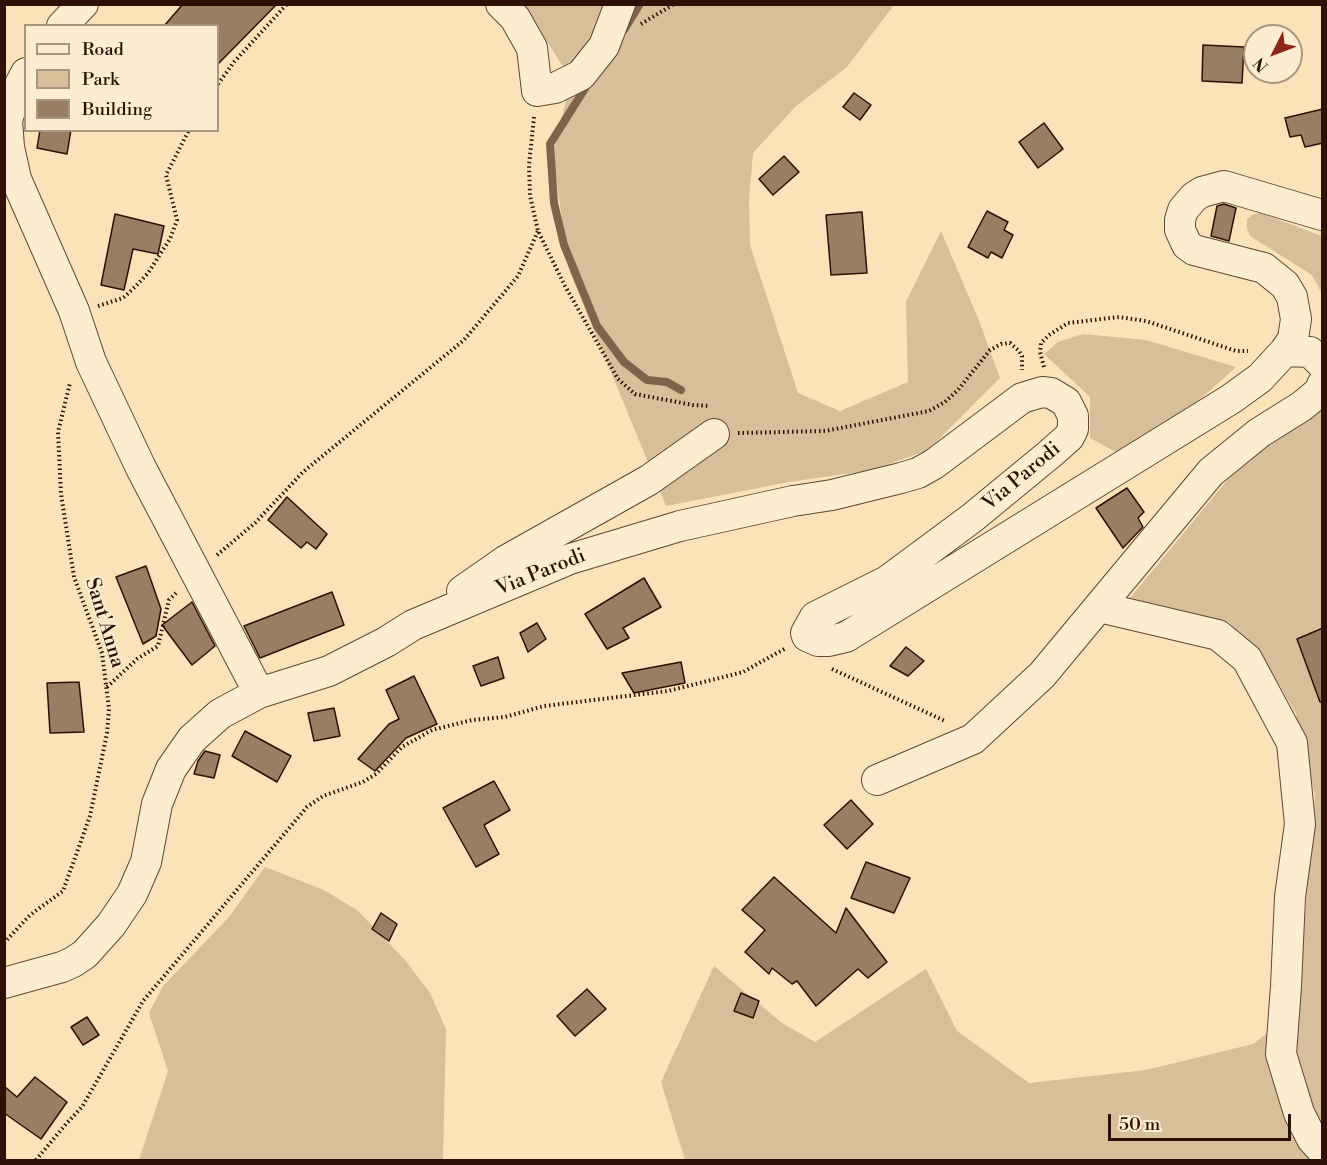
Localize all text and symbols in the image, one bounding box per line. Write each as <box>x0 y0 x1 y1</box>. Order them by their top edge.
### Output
legend <box>24 24 219 132</box>
north arrow <box>1243 24 1303 84</box>
text: Road <box>82 38 124 61</box>
text: N <box>1249 53 1273 76</box>
text: Park <box>82 68 119 91</box>
text: Building <box>82 98 152 121</box>
street label: Via Parodi <box>978 437 1066 517</box>
street label: Via Parodi <box>493 544 589 602</box>
street label: Sant'Anna <box>79 575 129 671</box>
scale bar <box>1111 1102 1294 1140</box>
text: 50 m <box>1119 1113 1160 1136</box>

